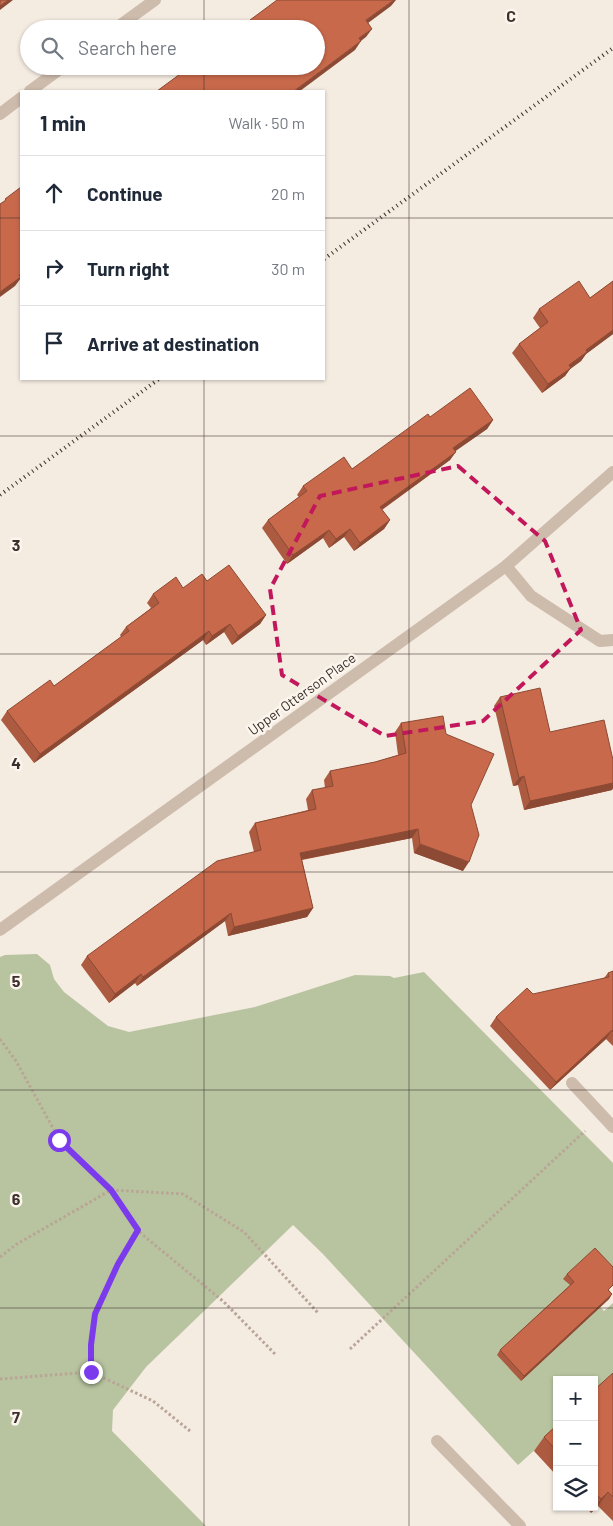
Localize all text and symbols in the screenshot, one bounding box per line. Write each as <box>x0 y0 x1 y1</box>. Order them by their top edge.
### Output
text: C <box>506 6 516 25</box>
search box <box>20 20 325 75</box>
icon: search <box>38 34 66 62</box>
text: Search here <box>78 36 177 59</box>
text: 1 min <box>40 110 86 135</box>
text: Walk · 50 m <box>228 113 305 132</box>
icon: ahead <box>40 179 68 207</box>
text: Continue <box>87 182 163 205</box>
text: 20 m <box>271 184 305 203</box>
icon: right <box>40 254 68 282</box>
text: Turn right <box>87 257 169 280</box>
text: 30 m <box>271 259 305 278</box>
icon: arrive <box>40 329 68 357</box>
text: Arrive at destination <box>87 332 259 355</box>
text: 3 <box>12 535 20 554</box>
street label: Upper Otterson Place <box>244 649 359 738</box>
text: 4 <box>11 753 21 772</box>
text: 5 <box>12 971 21 990</box>
route start <box>48 1129 71 1152</box>
text: 6 <box>12 1189 21 1208</box>
route end <box>80 1361 103 1384</box>
map controls <box>553 1376 598 1511</box>
button: + <box>553 1376 598 1421</box>
text: 7 <box>12 1407 20 1426</box>
button: − <box>553 1421 598 1466</box>
button: layers <box>553 1466 598 1511</box>

